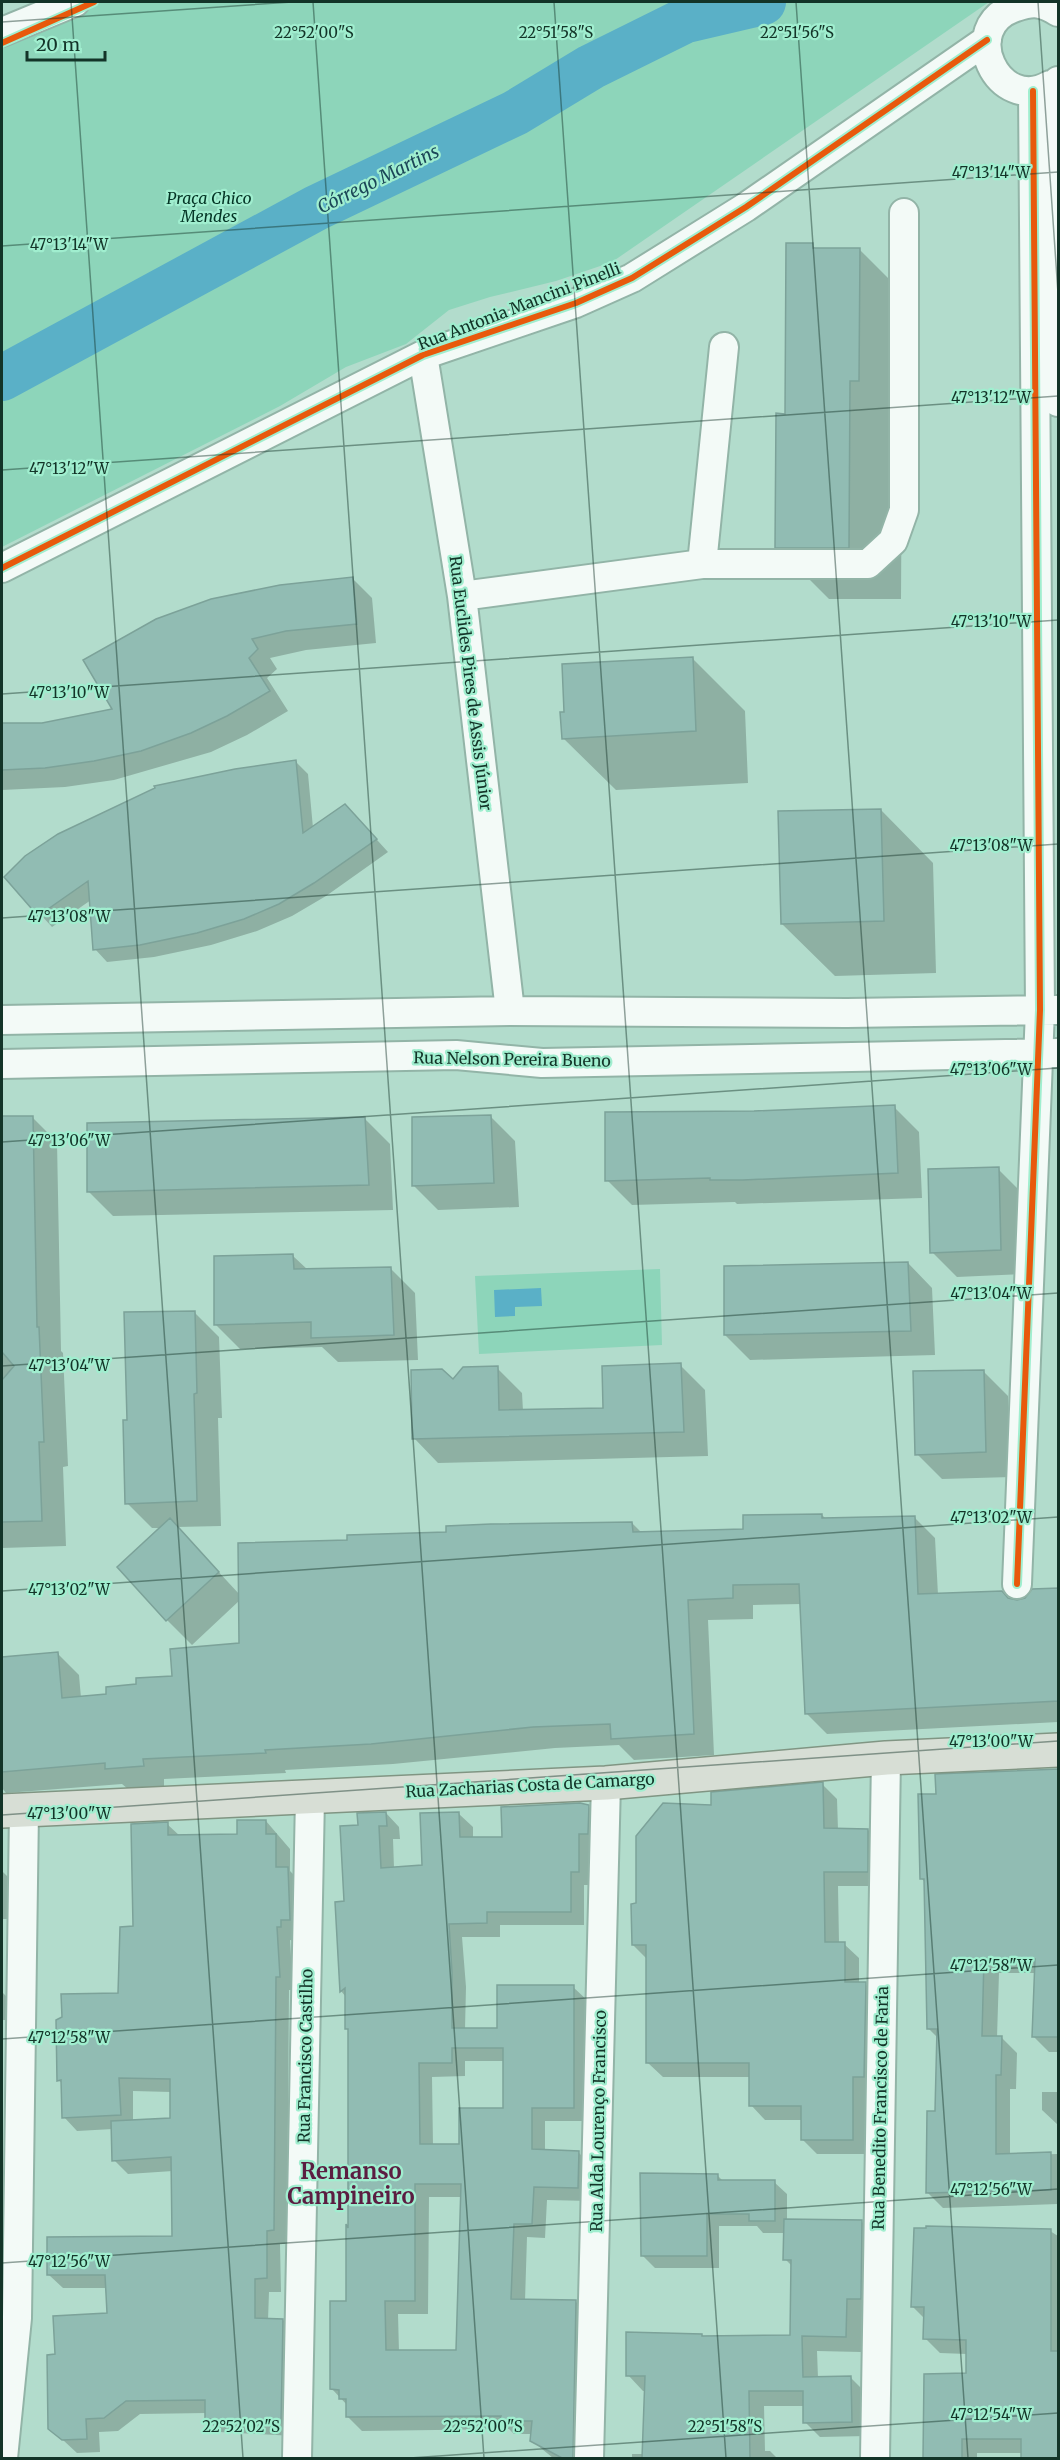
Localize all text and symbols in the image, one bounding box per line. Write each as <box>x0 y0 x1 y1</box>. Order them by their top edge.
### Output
text: 22°52'00"S <box>274 23 354 42</box>
text: 22°51'58"S <box>519 23 593 42</box>
text: 22°51'56"S <box>760 23 834 42</box>
scale bar <box>27 24 105 62</box>
text: 20 m <box>36 33 80 56</box>
water label: Córrego Martins <box>313 140 443 218</box>
text: 47°13'14"W <box>952 163 1031 182</box>
park label: Praça Chico Mendes <box>167 188 251 226</box>
text: 47°13'14"W <box>30 235 109 254</box>
street label: Rua Antonia Mancini Pinelli <box>415 258 623 354</box>
text: 47°13'12"W <box>951 388 1032 407</box>
text: 47°13'12"W <box>29 459 110 478</box>
street label: Rua Euclides Pires de Assis Júnior <box>445 554 497 812</box>
text: 47°13'10"W <box>951 612 1032 631</box>
text: 47°13'10"W <box>29 683 110 702</box>
text: 47°13'08"W <box>950 836 1033 855</box>
text: 47°13'08"W <box>28 907 111 926</box>
street label: Rua Nelson Pereira Bueno <box>413 1047 611 1071</box>
text: 47°13'06"W <box>950 1060 1033 1079</box>
text: 47°13'06"W <box>28 1131 111 1150</box>
text: 47°13'04"W <box>950 1284 1033 1303</box>
text: 47°13'04"W <box>28 1356 111 1375</box>
text: 47°13'02"W <box>950 1508 1033 1527</box>
text: 47°13'02"W <box>28 1580 111 1599</box>
text: 47°13'00"W <box>949 1732 1034 1751</box>
street label: Rua Zacharias Costa de Camargo <box>405 1768 655 1802</box>
text: 47°13'00"W <box>27 1804 112 1823</box>
text: 47°12'58"W <box>950 1956 1033 1975</box>
street label: Rua Francisco Castilho <box>293 1969 317 2143</box>
street label: Rua Benedito Francisco de Faria <box>868 1985 892 2230</box>
street label: Rua Alda Lourenço Francisco <box>586 2010 610 2232</box>
text: 47°12'58"W <box>28 2028 111 2047</box>
district label: Remanso Campineiro <box>287 2157 415 2210</box>
text: 47°12'56"W <box>950 2180 1033 2199</box>
text: 47°12'56"W <box>28 2252 111 2271</box>
text: 47°12'54"W <box>950 2405 1033 2424</box>
text: 22°52'02"S <box>202 2417 280 2436</box>
text: 22°52'00"S <box>443 2417 523 2436</box>
text: 22°51'58"S <box>688 2417 762 2436</box>

